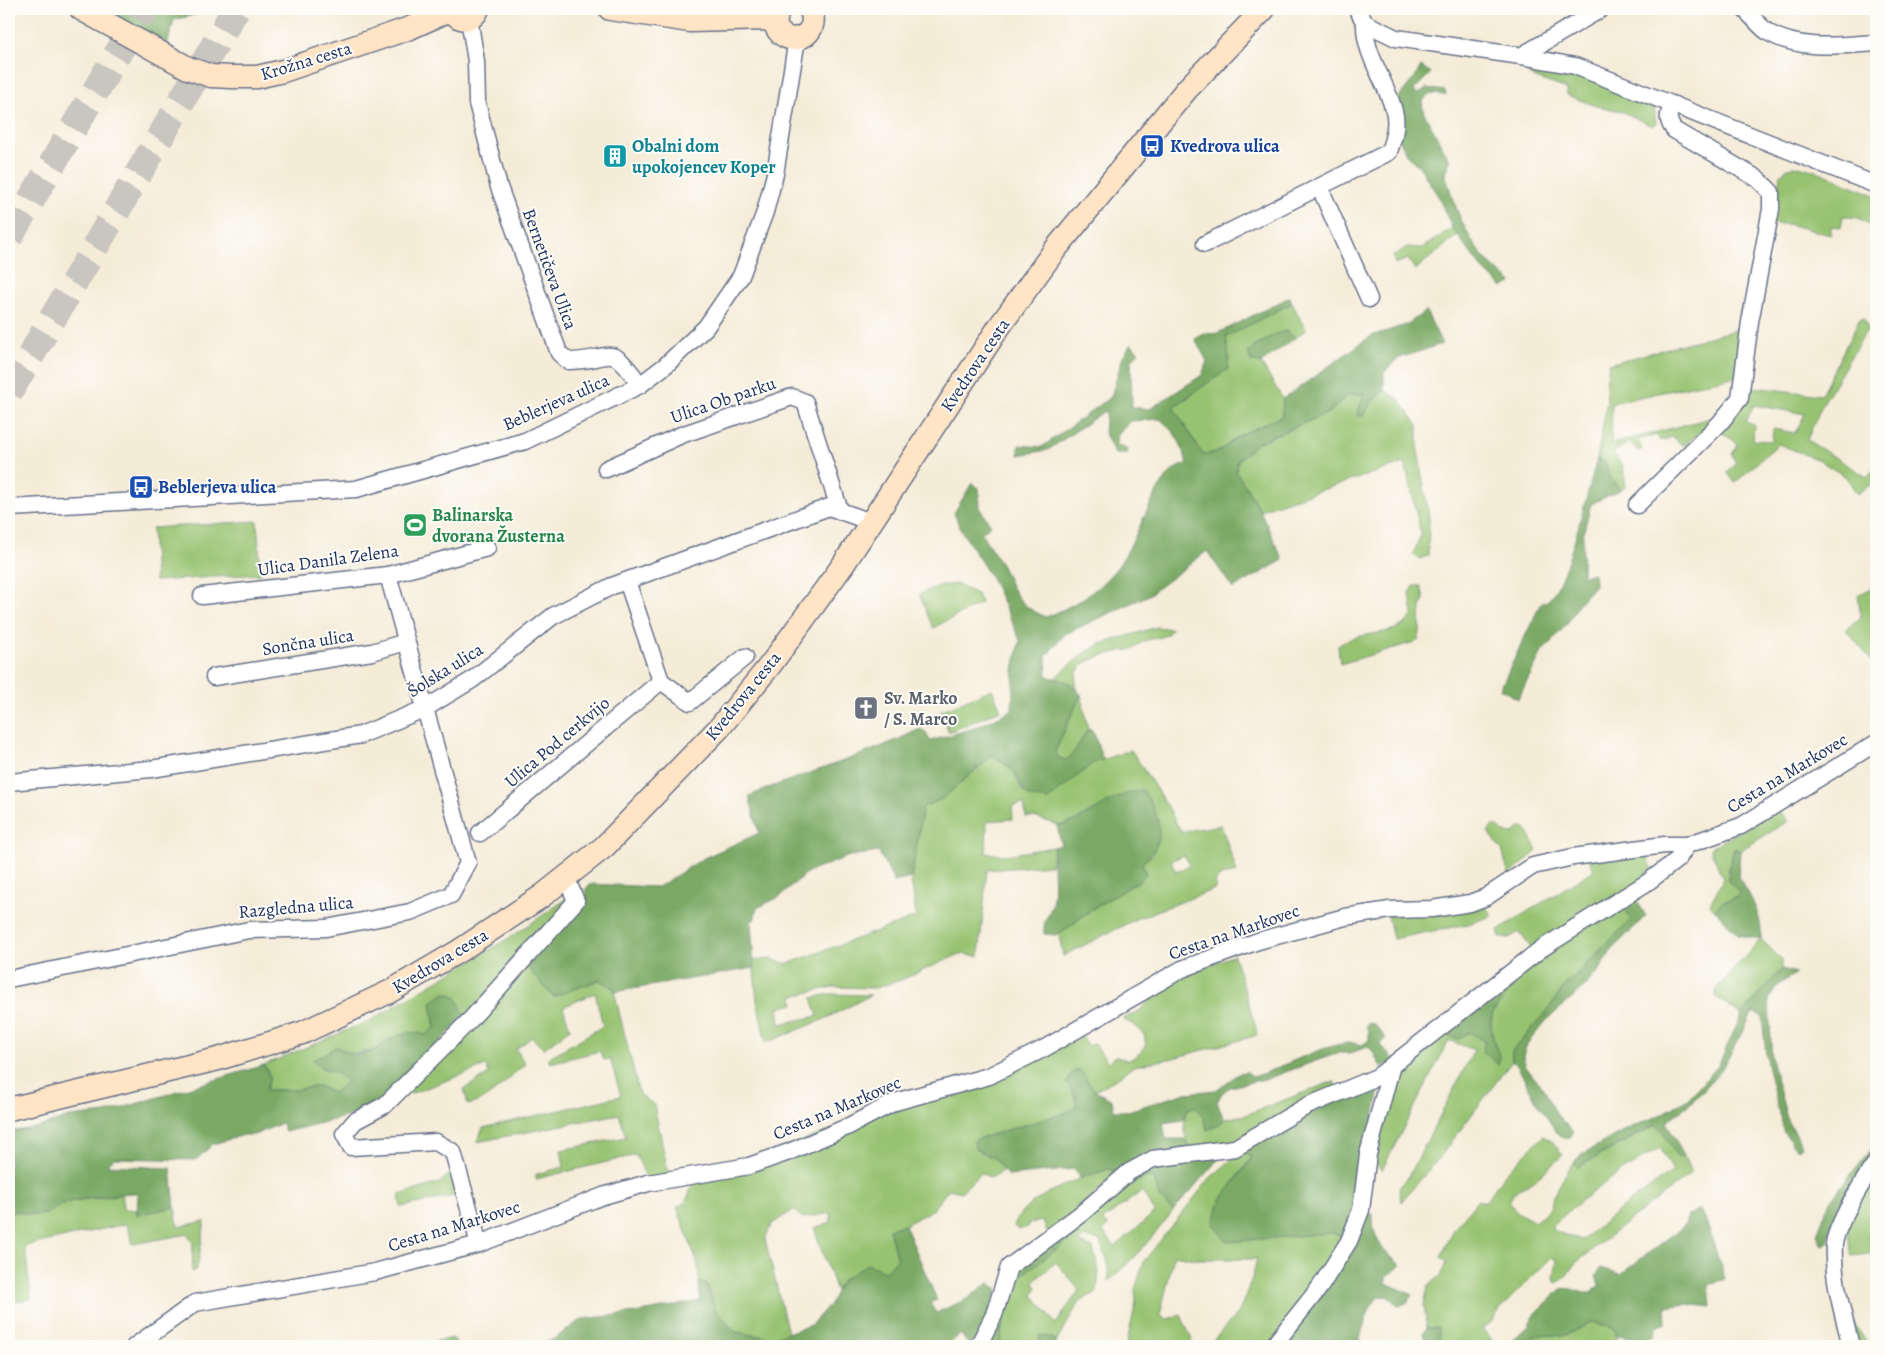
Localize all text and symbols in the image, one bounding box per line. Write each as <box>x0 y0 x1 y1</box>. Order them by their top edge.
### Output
street label: Krožna cesta <box>258 36 355 86</box>
bus stop icon: Kvedrova ulica <box>1139 133 1165 159</box>
place label: Obalni dom upokojencev Koper <box>632 134 776 179</box>
place label: Kvedrova ulica <box>1170 134 1280 158</box>
building icon: Obalni dom upokojencev Koper <box>602 143 628 169</box>
street label: Bernetičeva Ulica <box>517 205 583 333</box>
street label: Kvedrova cesta <box>935 313 1016 417</box>
street label: Beblerjeva ulica <box>499 368 614 436</box>
street label: Ulica Ob parku <box>667 371 779 429</box>
bus stop icon: Beblerjeva ulica <box>128 474 154 500</box>
place label: Beblerjeva ulica <box>158 475 277 499</box>
place label: Balinarska dvorana Žusterna <box>432 503 565 548</box>
sports icon: Balinarska dvorana Žusterna <box>402 512 428 538</box>
street label: Ulica Danila Zelena <box>256 538 401 582</box>
street label: Sončna ulica <box>260 623 356 661</box>
street label: Šolska ulica <box>402 637 488 703</box>
street label: Kvedrova cesta <box>700 646 787 746</box>
place label: Sv. Marko / S. Marco <box>884 686 957 731</box>
street label: Ulica Pod cerkvijo <box>499 691 615 793</box>
church icon: Sv. Marko / S. Marco <box>853 695 879 721</box>
street label: Cesta na Markovec <box>1722 727 1852 819</box>
street label: Razgledna ulica <box>238 890 355 924</box>
street label: Cesta na Markovec <box>1165 898 1303 966</box>
street label: Kvedrova cesta <box>387 923 493 999</box>
street label: Cesta na Markovec <box>769 1070 905 1146</box>
street label: Cesta na Markovec <box>385 1195 523 1257</box>

